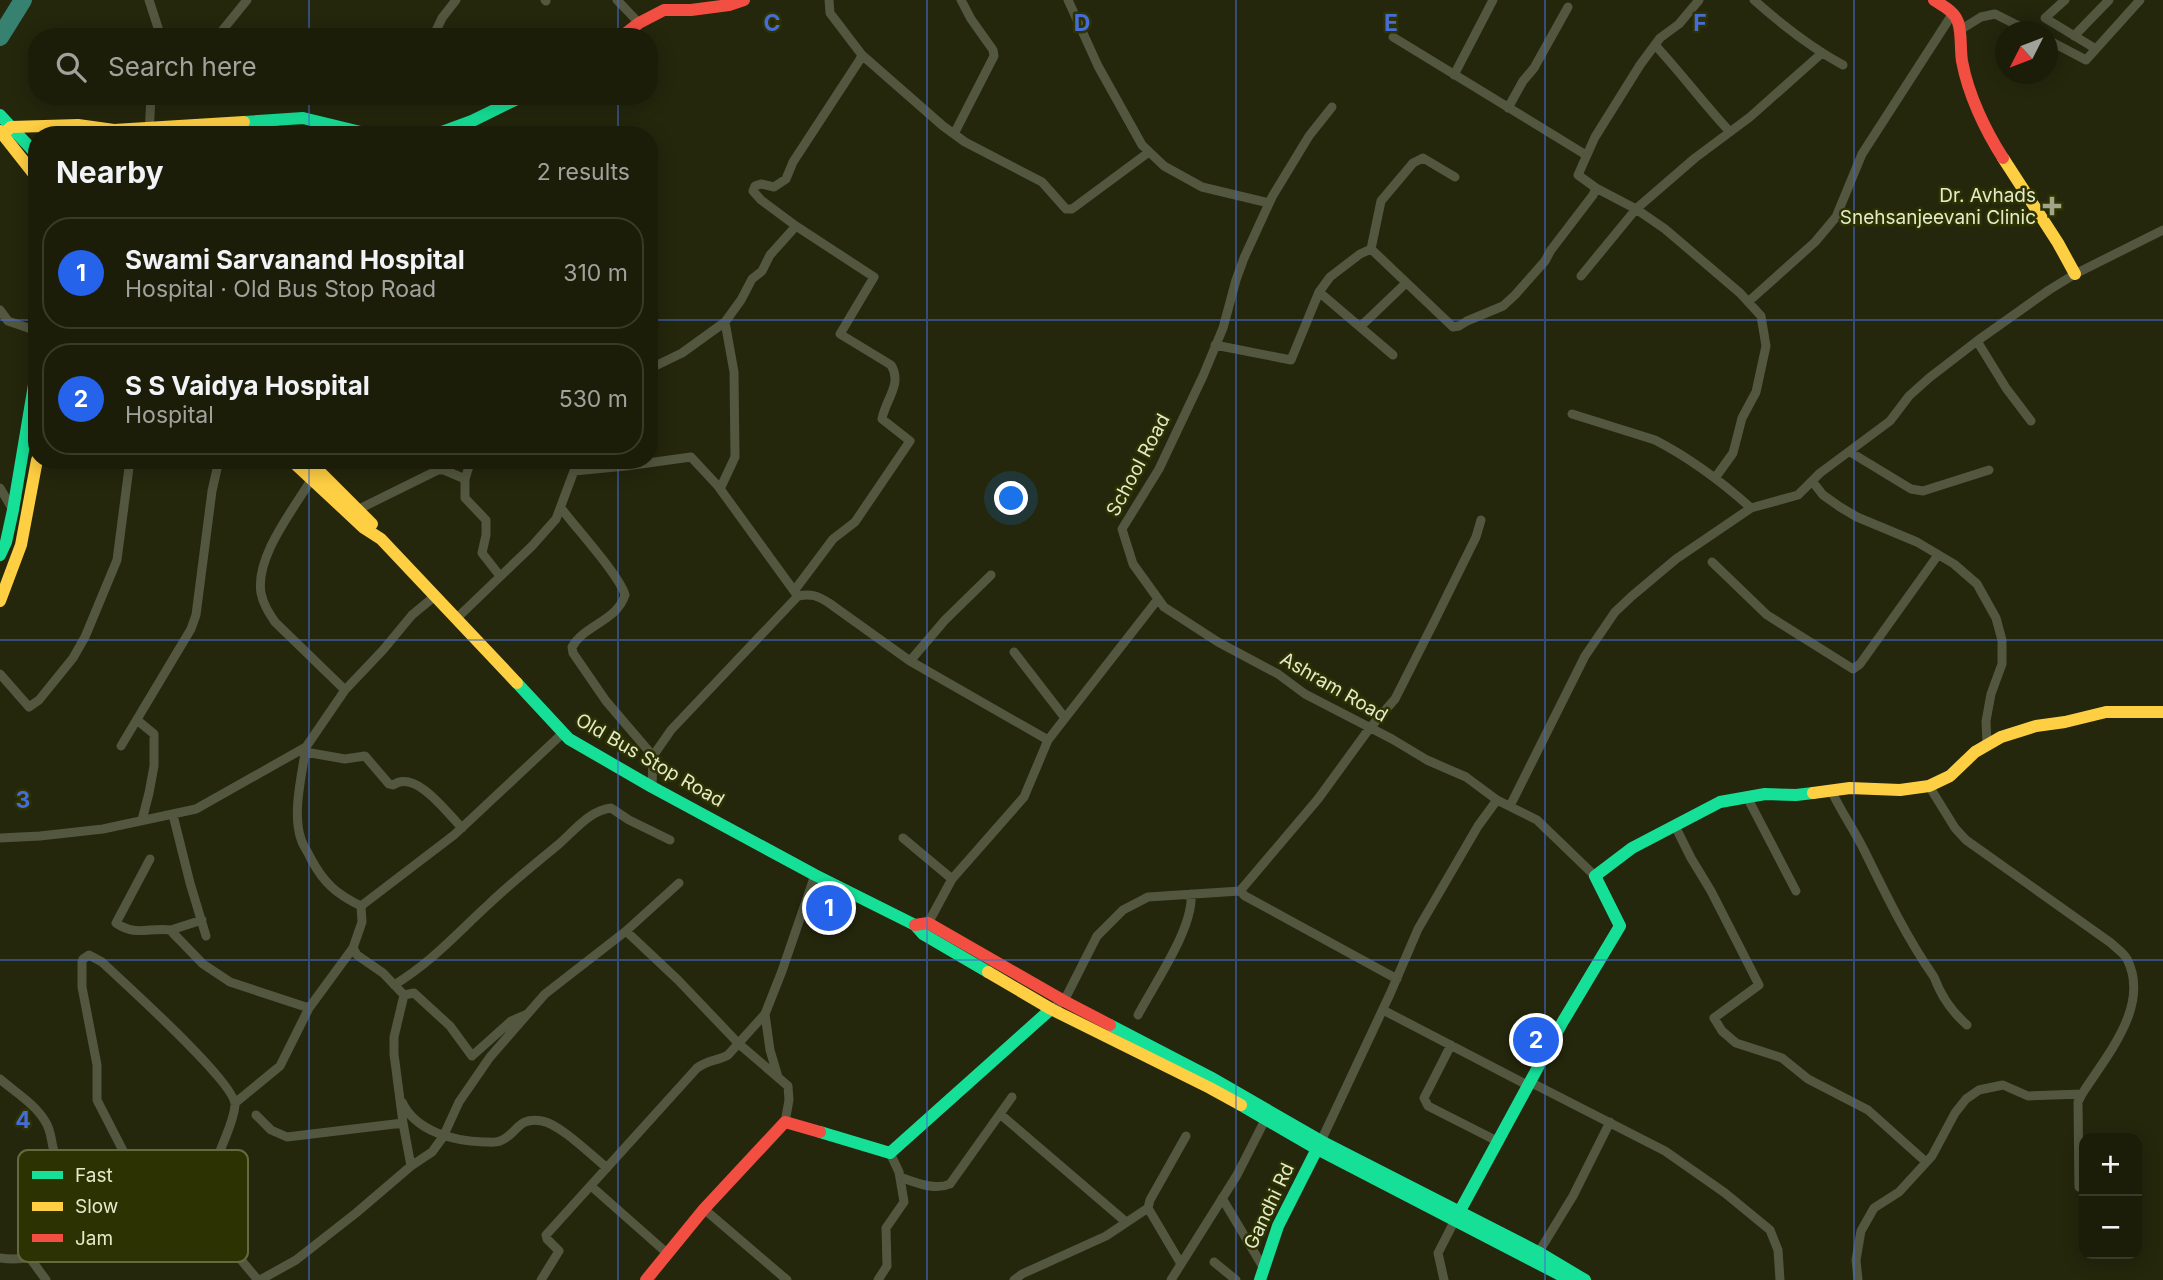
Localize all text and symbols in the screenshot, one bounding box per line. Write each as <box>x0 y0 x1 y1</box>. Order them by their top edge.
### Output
text: C <box>763 9 781 37</box>
text: D <box>1074 9 1090 37</box>
text: E <box>1384 9 1398 37</box>
text: F <box>1693 9 1707 37</box>
north arrow <box>1995 21 2058 84</box>
search box <box>28 28 658 105</box>
icon: search <box>52 48 90 86</box>
text: Search here <box>108 51 257 82</box>
text: Nearby <box>56 154 164 190</box>
text: 2 results <box>537 158 630 186</box>
place label: Dr. Avhads Snehsanjeevani Clinic <box>1840 184 2036 229</box>
marker: Dr. Avhads Snehsanjeevani Clinic <box>2042 196 2062 216</box>
text: Swami Sarvanand Hospital <box>125 244 465 275</box>
text: 1 <box>76 259 86 287</box>
text: 310 m <box>563 259 628 287</box>
text: Hospital · Old Bus Stop Road <box>125 275 436 303</box>
text: S S Vaidya Hospital <box>125 370 370 401</box>
text: 2 <box>74 385 88 413</box>
text: 530 m <box>559 385 628 413</box>
text: Hospital <box>125 401 214 429</box>
street label: School Road <box>1101 410 1175 520</box>
your location <box>994 481 1028 515</box>
street label: Ashram Road <box>1276 647 1392 727</box>
street label: Old Bus Stop Road <box>572 708 728 812</box>
text: 3 <box>16 786 30 814</box>
pin: 1 <box>806 882 852 934</box>
pin: 2 <box>1513 1014 1559 1066</box>
text: 4 <box>15 1106 31 1134</box>
map controls <box>2079 1133 2142 1259</box>
button: + <box>2079 1133 2142 1196</box>
legend <box>18 1150 248 1262</box>
street label: Gandhi Rd <box>1239 1159 1299 1253</box>
text: Fast <box>75 1164 113 1187</box>
text: Slow <box>75 1195 118 1218</box>
button: − <box>2079 1196 2142 1259</box>
text: Jam <box>75 1227 113 1250</box>

